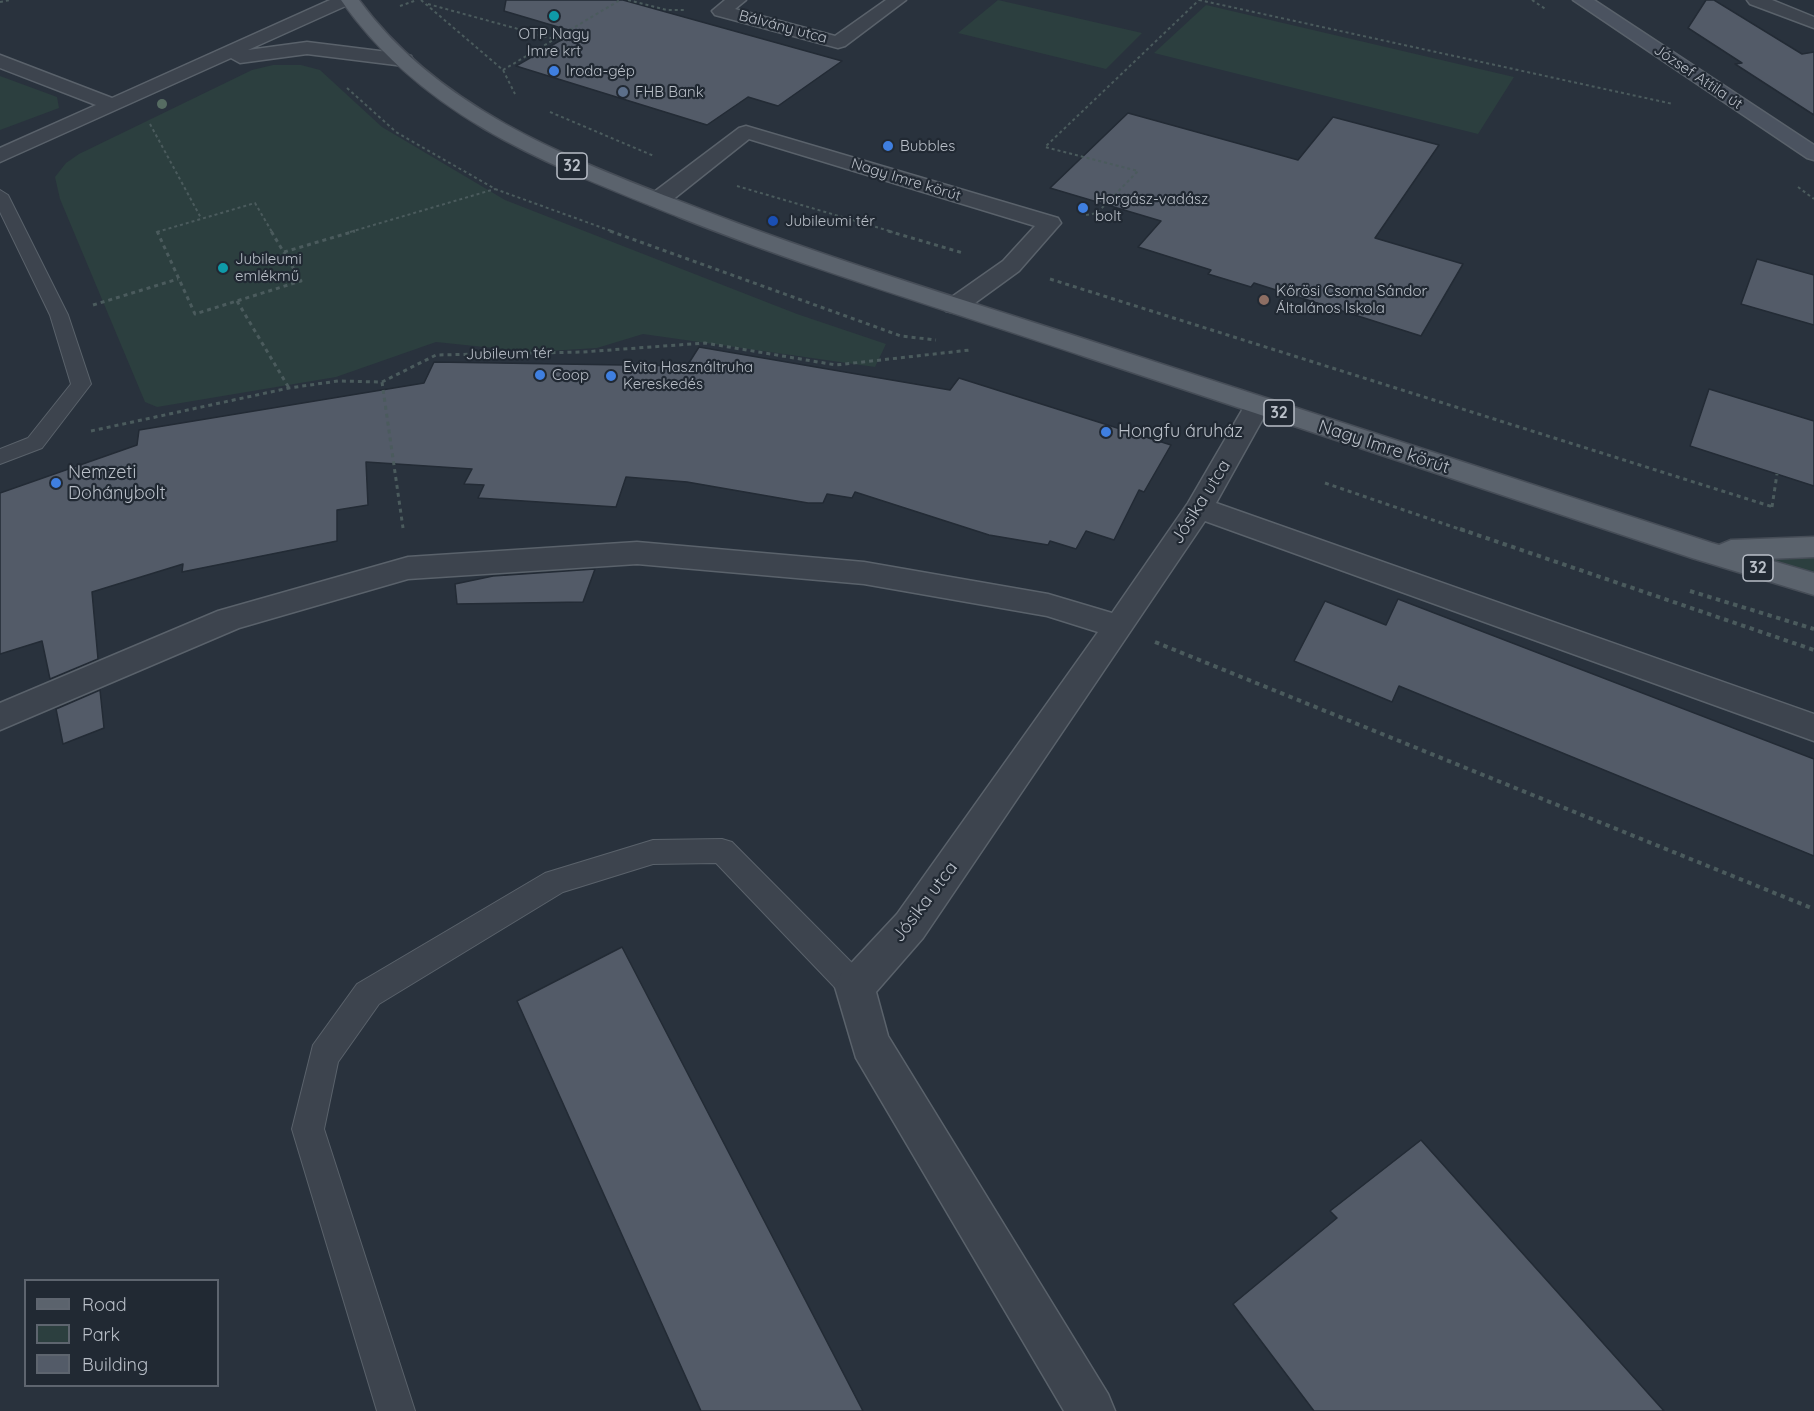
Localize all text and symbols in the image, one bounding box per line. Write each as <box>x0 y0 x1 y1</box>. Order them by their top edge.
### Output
street label: Bálvány utca <box>737 7 829 47</box>
marker: OTP Nagy Imre krt <box>547 9 561 23</box>
place label: OTP Nagy Imre krt <box>518 25 590 60</box>
street label: József Attila út <box>1650 41 1746 113</box>
place label: Iroda-gép <box>566 62 635 80</box>
marker: Iroda-gép <box>547 64 561 78</box>
place label: FHB Bank <box>635 83 704 101</box>
marker: FHB Bank <box>616 85 630 99</box>
place label: Bubbles <box>900 137 955 155</box>
marker: Bubbles <box>881 139 895 153</box>
road number: 32 <box>557 153 587 179</box>
street label: Nagy Imre körút <box>849 155 963 205</box>
place label: Horgász-vadász bolt <box>1095 190 1208 225</box>
marker: Horgász-vadász bolt <box>1076 201 1090 215</box>
place label: Jubileumi tér <box>785 212 875 230</box>
marker: Jubileumi tér <box>766 214 780 228</box>
place label: Jubileumi emlékmű <box>235 250 302 285</box>
marker: Jubileumi emlékmű <box>216 261 230 275</box>
place label: Kőrösi Csoma Sándor Általános Iskola <box>1276 282 1427 317</box>
marker: Kőrösi Csoma Sándor Általános Iskola <box>1257 293 1271 307</box>
street label: Jubileum tér <box>465 344 553 364</box>
place label: Evita Használtruha Kereskedés <box>623 358 753 393</box>
place label: Coop <box>552 366 589 384</box>
marker: Coop <box>533 368 547 382</box>
marker: Evita Használtruha Kereskedés <box>604 369 618 383</box>
road number: 32 <box>1264 400 1294 426</box>
street label: Nagy Imre körút <box>1316 416 1452 478</box>
place label: Hongfu áruház <box>1118 421 1243 443</box>
marker: Hongfu áruház <box>1099 425 1113 439</box>
street label: Jósika utca <box>1167 456 1235 548</box>
place label: Nemzeti Dohánybolt <box>68 462 166 504</box>
marker: Nemzeti Dohánybolt <box>49 476 63 490</box>
road number: 32 <box>1743 555 1773 581</box>
street label: Jósika utca <box>888 857 962 947</box>
legend <box>24 1279 219 1387</box>
text: Road <box>82 1293 127 1316</box>
text: Park <box>82 1323 120 1346</box>
text: Building <box>82 1353 148 1376</box>

